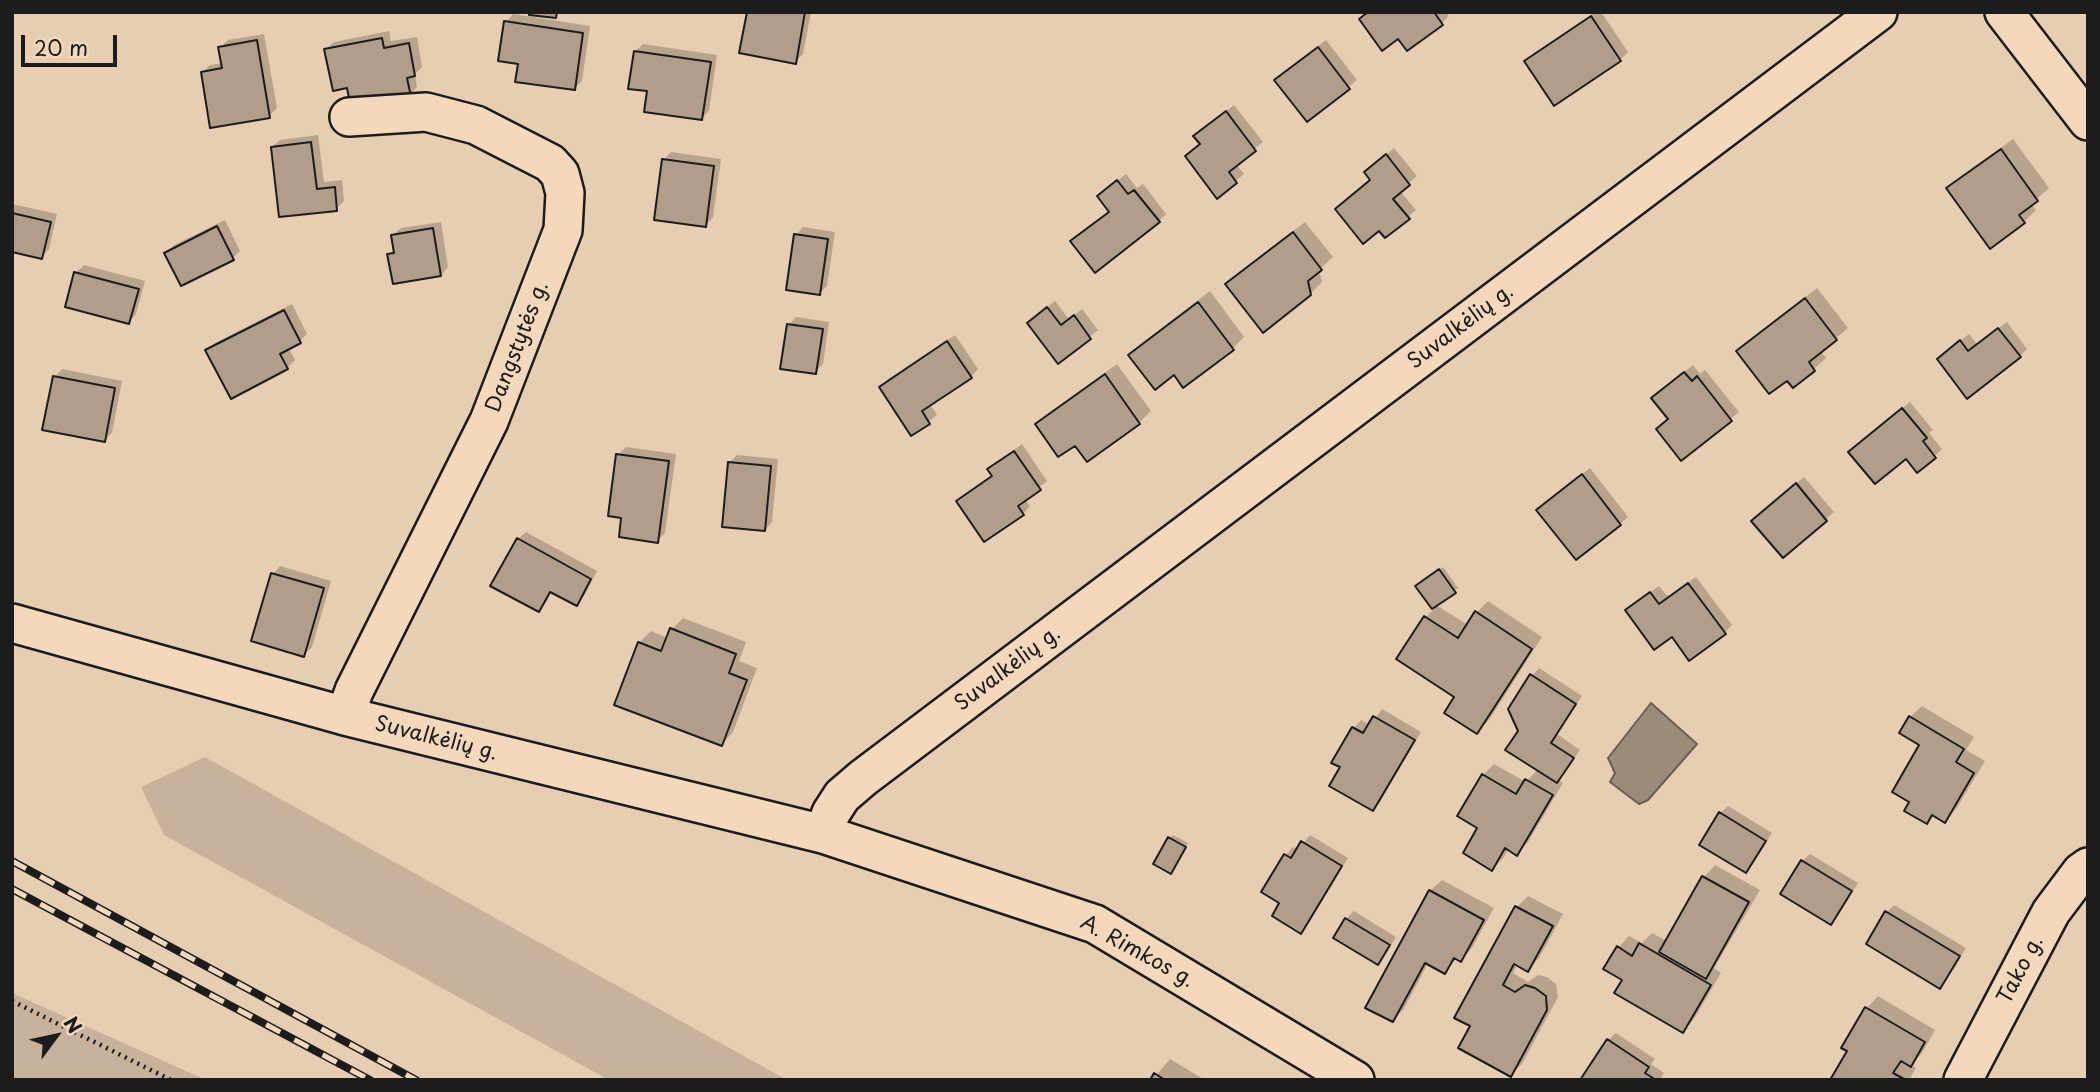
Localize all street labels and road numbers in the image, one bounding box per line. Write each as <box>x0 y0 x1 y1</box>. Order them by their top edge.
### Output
street label: Dangstytės g. <box>481 278 555 416</box>
street label: Suvalkėlių g. <box>1403 279 1519 375</box>
street label: Suvalkėlių g. <box>950 621 1066 717</box>
street label: Suvalkėlių g. <box>372 712 500 766</box>
street label: A. Rimkos g. <box>1076 910 1198 994</box>
street label: Tako g. <box>1993 932 2049 1008</box>

